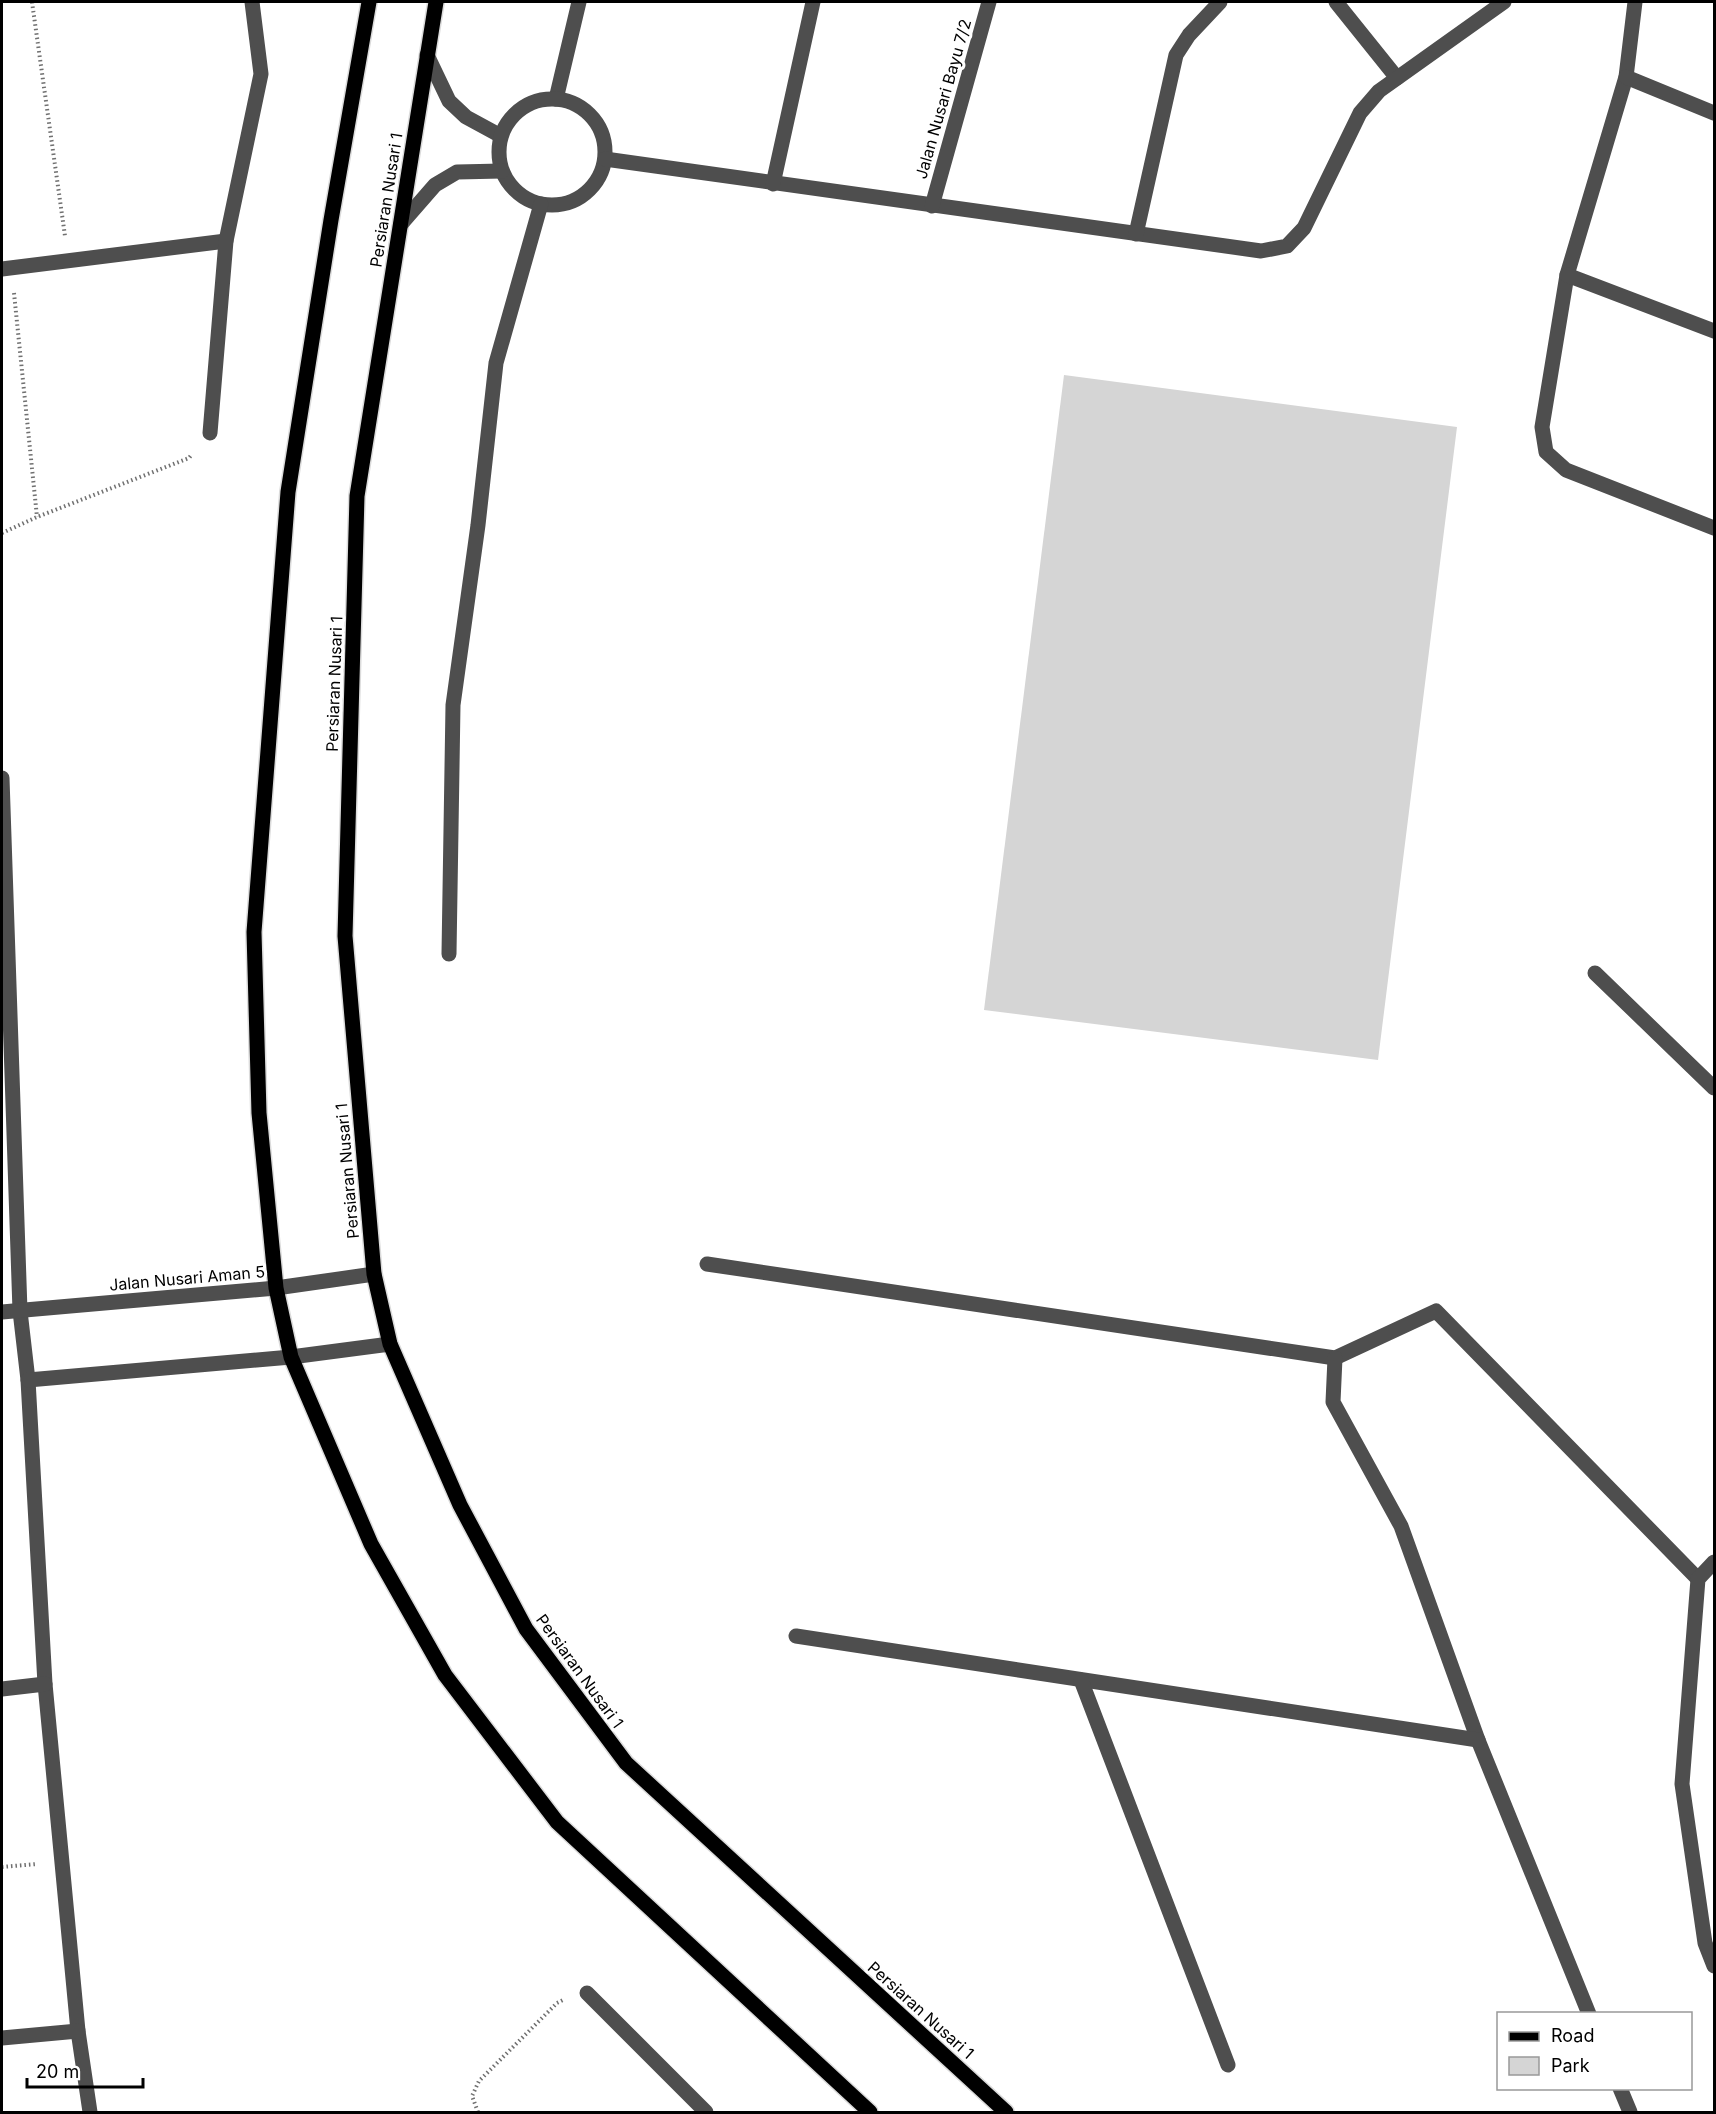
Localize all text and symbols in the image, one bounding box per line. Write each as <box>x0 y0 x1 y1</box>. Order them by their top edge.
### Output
street label: Jalan Nusari Bayu 7/2 <box>911 17 975 181</box>
street label: Persiaran Nusari 1 <box>365 131 407 269</box>
street label: Persiaran Nusari 1 <box>322 616 346 752</box>
street label: Persiaran Nusari 1 <box>331 1102 363 1240</box>
street label: Jalan Nusari Aman 5 <box>108 1261 266 1295</box>
street label: Persiaran Nusari 1 <box>532 1610 628 1732</box>
street label: Persiaran Nusari 1 <box>864 1957 978 2063</box>
legend <box>1497 2012 1692 2090</box>
text: Road <box>1551 2025 1594 2046</box>
scale bar <box>27 2051 142 2089</box>
text: Park <box>1551 2055 1590 2076</box>
text: 20 m <box>36 2061 79 2082</box>

